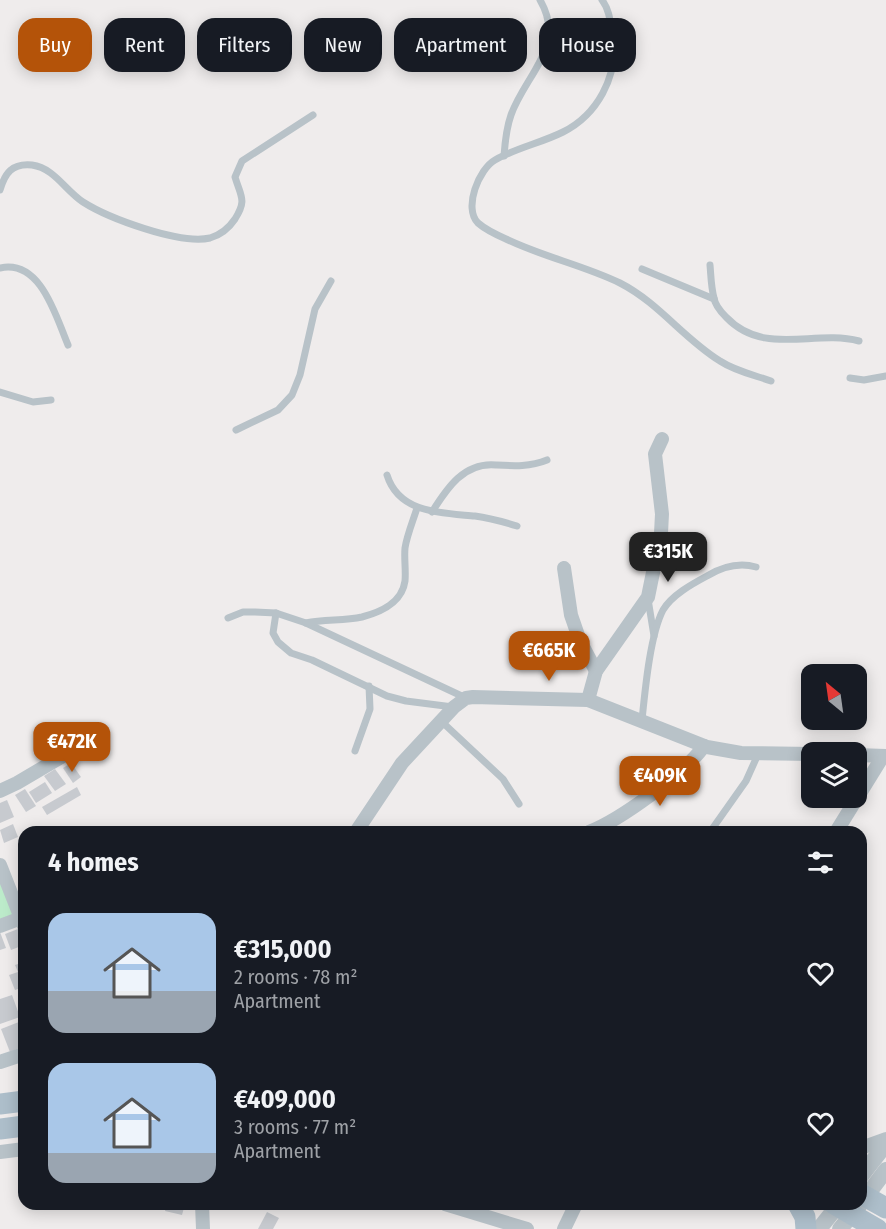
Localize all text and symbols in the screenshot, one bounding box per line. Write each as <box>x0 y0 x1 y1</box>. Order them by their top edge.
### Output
chip: Buy <box>18 18 92 72</box>
chip: Rent <box>104 18 185 72</box>
chip: Filters <box>197 18 292 72</box>
chip: New <box>304 18 382 72</box>
chip: Apartment <box>394 18 527 72</box>
chip: House <box>539 18 636 72</box>
pin: €315K <box>626 532 710 583</box>
text: €315K <box>643 539 693 563</box>
pin: €665K <box>507 631 591 682</box>
text: €665K <box>523 638 575 662</box>
north arrow <box>801 664 867 730</box>
map controls <box>801 664 867 808</box>
pin: €472K <box>30 722 114 773</box>
text: €472K <box>47 729 97 753</box>
button: layers <box>801 742 867 808</box>
pin: €409K <box>618 756 702 807</box>
text: €409K <box>633 763 687 787</box>
icon: filters <box>804 846 837 879</box>
text: 4 homes <box>48 847 139 878</box>
text: €315,000 <box>234 934 332 965</box>
icon: home <box>96 937 168 1009</box>
icon: heart <box>804 957 837 990</box>
text: 2 rooms · 78 m² <box>234 965 357 989</box>
text: Apartment <box>234 989 321 1013</box>
text: €409,000 <box>234 1084 336 1115</box>
icon: home <box>96 1087 168 1159</box>
icon: heart <box>804 1107 837 1140</box>
text: 3 rooms · 77 m² <box>234 1115 356 1139</box>
text: Apartment <box>234 1139 321 1163</box>

